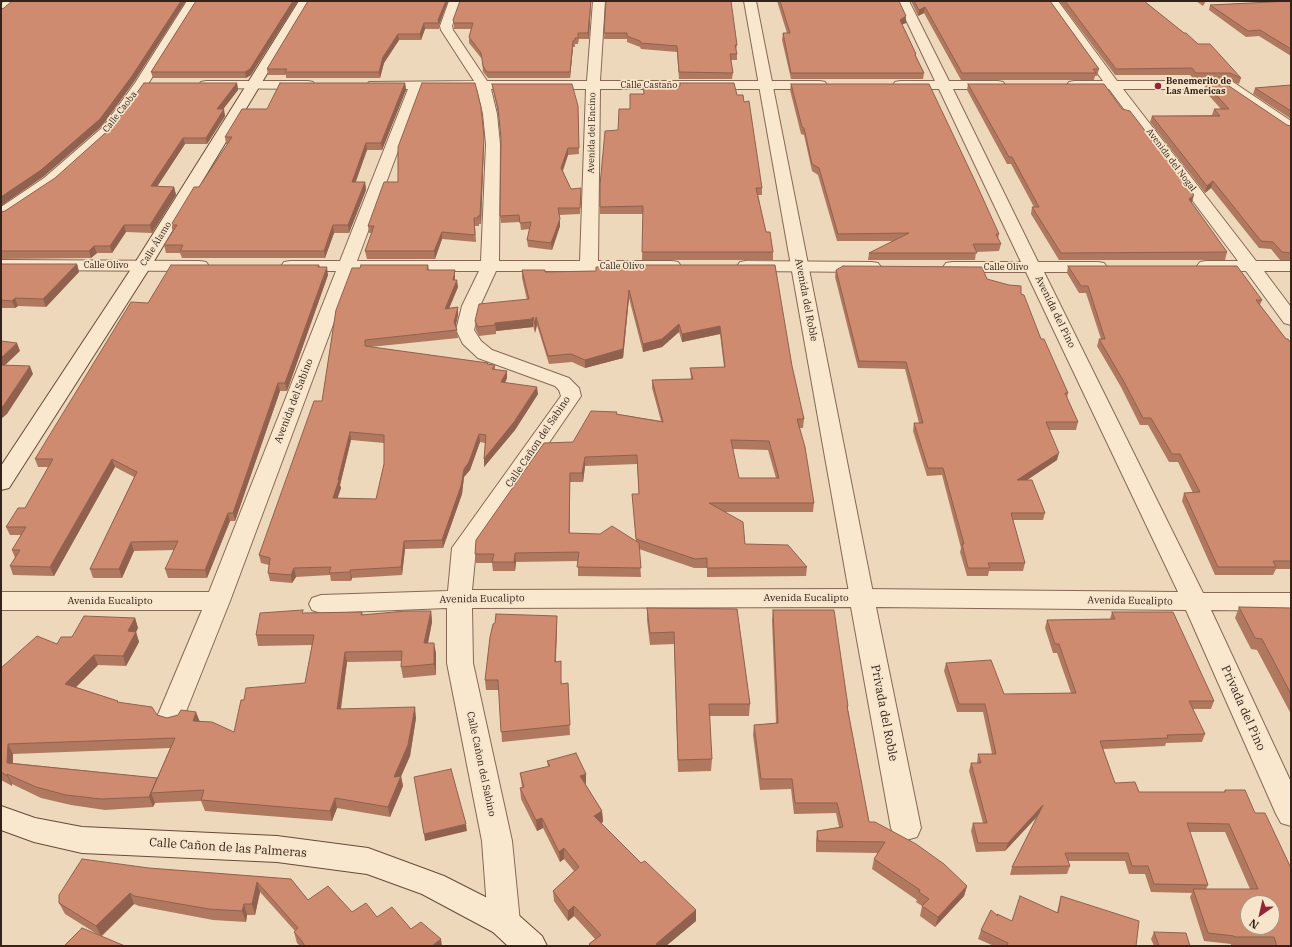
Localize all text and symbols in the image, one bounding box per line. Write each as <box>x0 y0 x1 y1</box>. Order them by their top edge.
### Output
place label: Benemerito de Las Americas <box>1166 76 1231 97</box>
street label: Calle Castaño <box>621 80 677 90</box>
marker: Benemerito de Las Americas <box>1153 81 1163 91</box>
street label: Calle Caoba <box>101 89 139 135</box>
street label: Avenida del Encino <box>586 92 598 174</box>
street label: Avenida del Nogal <box>1144 126 1198 194</box>
street label: Calle Álamo <box>138 220 174 268</box>
street label: Avenida del Roble <box>792 258 820 342</box>
street label: Calle Olivo <box>84 260 128 270</box>
street label: Calle Olivo <box>600 261 644 271</box>
street label: Calle Olivo <box>984 262 1028 272</box>
street label: Avenida del Pino <box>1032 274 1078 350</box>
street label: Avenida del Sabino <box>272 357 316 445</box>
street label: Calle Cañon del Sabino <box>503 394 573 490</box>
street label: Avenida Eucalipto <box>439 592 525 606</box>
street label: Avenida Eucalipto <box>763 592 849 604</box>
street label: Avenida Eucalipto <box>1087 594 1173 608</box>
street label: Avenida Eucalipto <box>67 595 153 607</box>
street label: Privada del Pino <box>1218 663 1268 753</box>
street label: Privada del Roble <box>868 664 900 762</box>
street label: Calle Cañon del Sabino <box>464 710 498 818</box>
street label: Calle Cañon de las Palmeras <box>149 835 307 861</box>
north arrow <box>1240 895 1280 935</box>
text: N <box>1246 916 1261 932</box>

